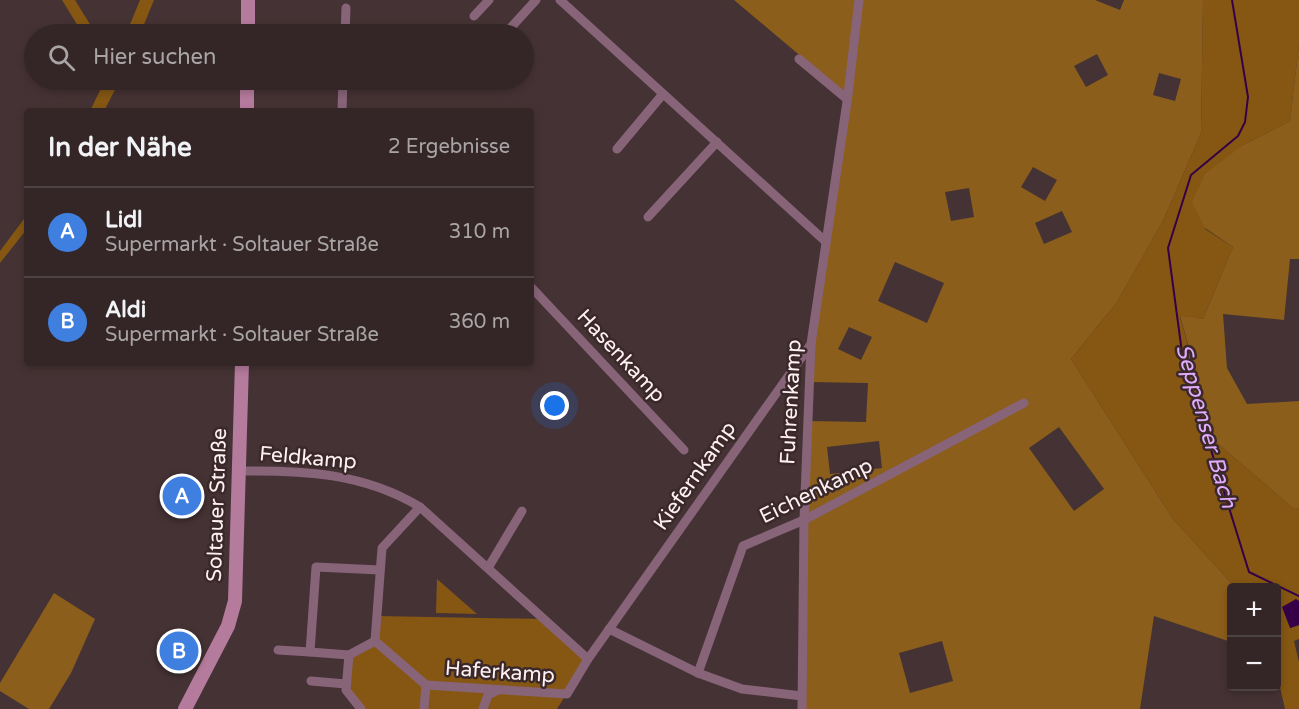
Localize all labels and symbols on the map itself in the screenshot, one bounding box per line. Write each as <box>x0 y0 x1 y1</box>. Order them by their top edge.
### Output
street label: Hasenkamp <box>572 304 670 408</box>
street label: Fuhrenkamp <box>775 339 807 465</box>
water label: Seppenser Bach <box>1170 341 1242 512</box>
your location <box>540 391 569 420</box>
street label: Kiefernkamp <box>648 417 742 535</box>
street label: Soltauer Straße <box>202 428 232 582</box>
street label: Feldkamp <box>258 441 358 475</box>
street label: Eichenkamp <box>755 453 877 529</box>
pin: A <box>162 474 201 518</box>
pin: B <box>160 628 198 674</box>
street label: Haferkamp <box>444 656 556 688</box>

